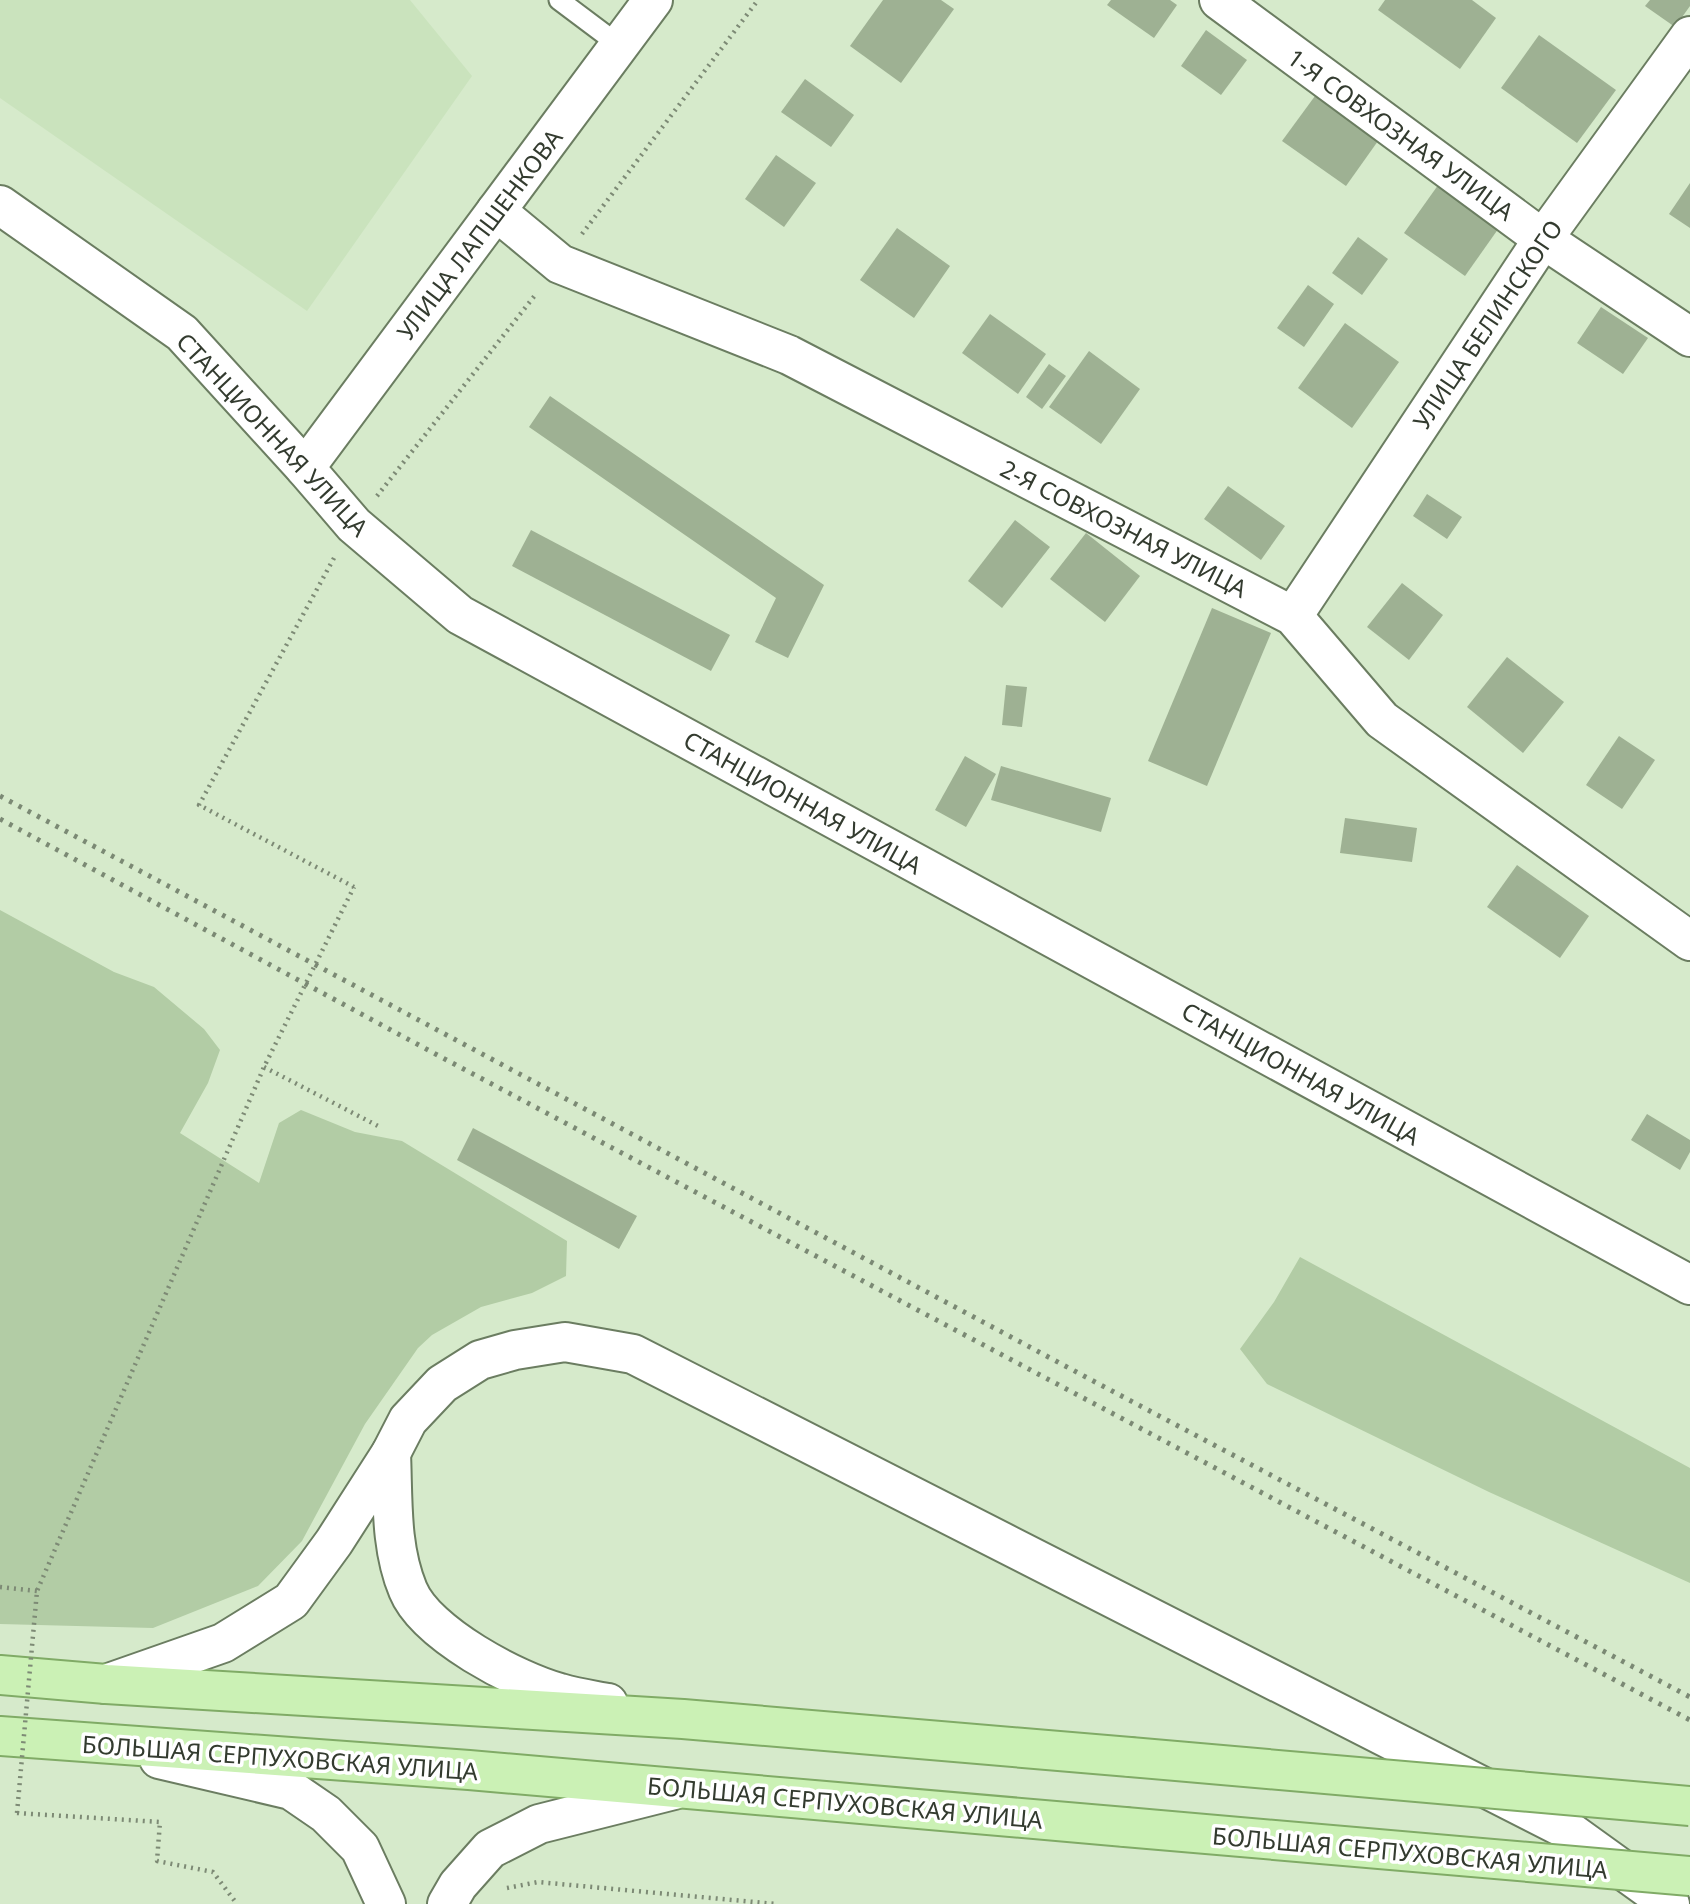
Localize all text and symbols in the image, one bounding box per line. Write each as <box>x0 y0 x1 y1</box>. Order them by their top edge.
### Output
street label: 1-Я СОВХОЗНАЯ УЛИЦА <box>1281 41 1521 228</box>
street label: УЛИЦА ЛАПШЕНКОВА <box>389 121 570 346</box>
street label: УЛИЦА БЕЛИНСКОГО <box>1405 213 1569 435</box>
street label: СТАНЦИОННАЯ УЛИЦА <box>170 325 377 544</box>
street label: 2-Я СОВХОЗНАЯ УЛИЦА <box>995 451 1254 605</box>
street label: СТАНЦИОННАЯ УЛИЦА <box>678 723 929 882</box>
street label: СТАНЦИОННАЯ УЛИЦА <box>1176 994 1427 1153</box>
street label: БОЛЬШАЯ СЕРПУХОВСКАЯ УЛИЦА <box>81 1727 480 1787</box>
street label: БОЛЬШАЯ СЕРПУХОВСКАЯ УЛИЦА <box>646 1768 1045 1836</box>
street label: БОЛЬШАЯ СЕРПУХОВСКАЯ УЛИЦА <box>1211 1818 1610 1886</box>

